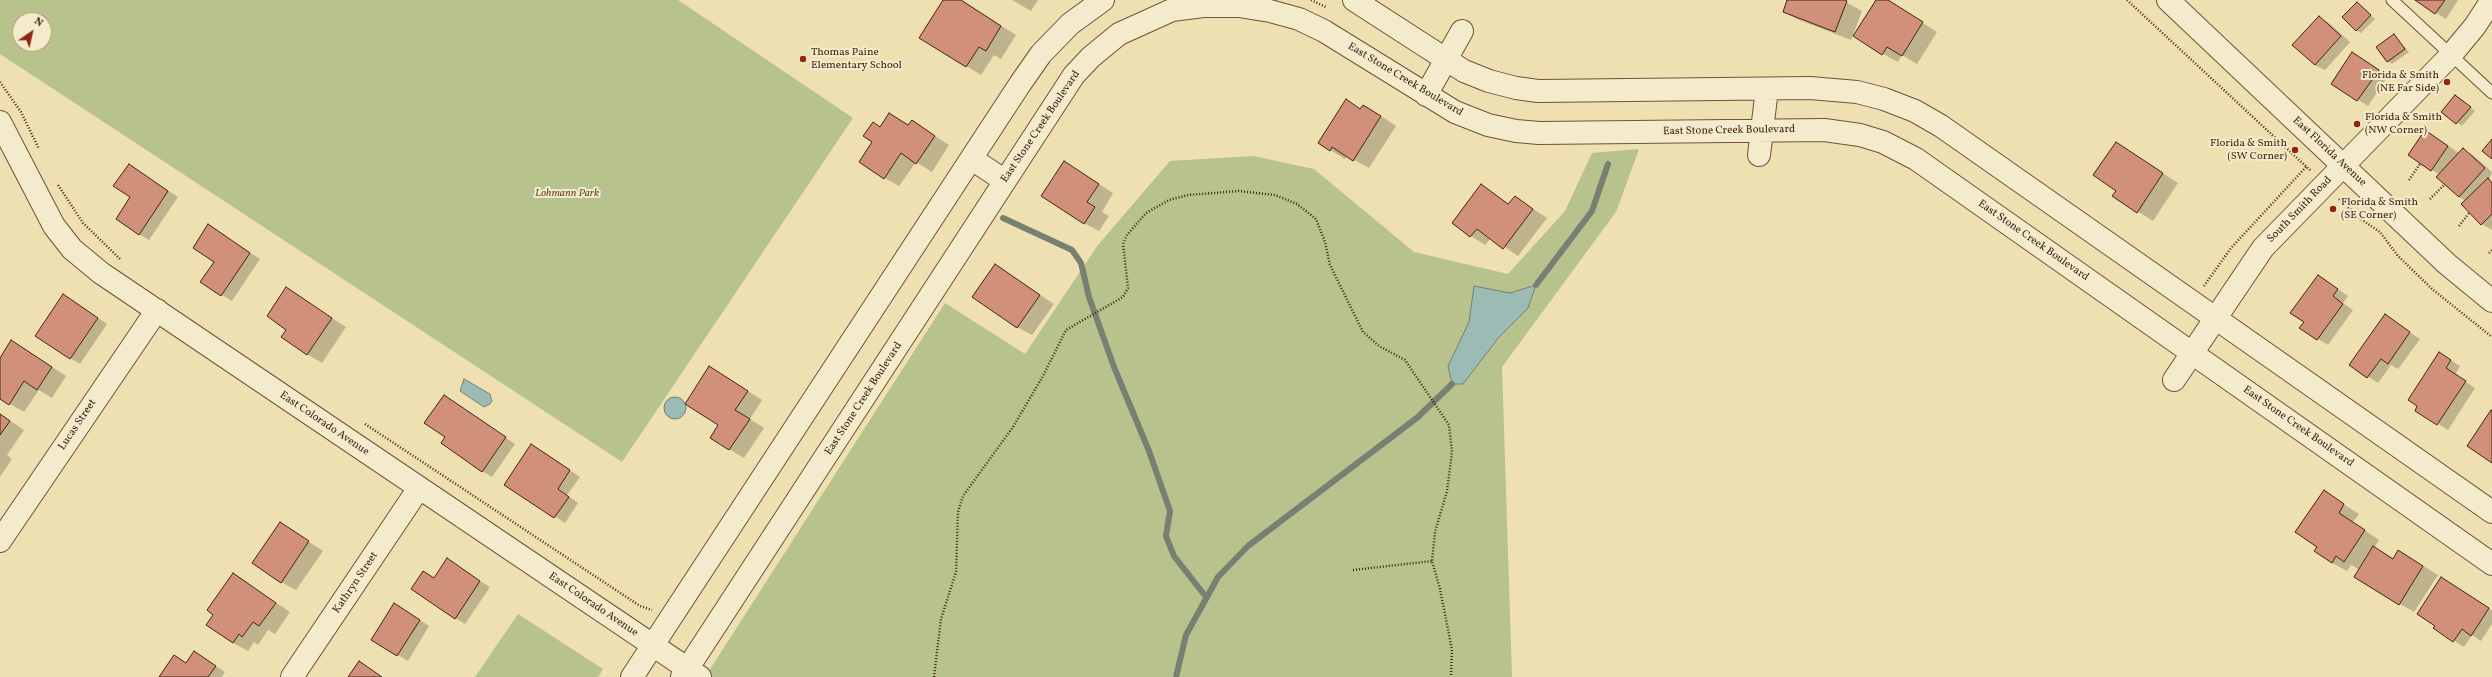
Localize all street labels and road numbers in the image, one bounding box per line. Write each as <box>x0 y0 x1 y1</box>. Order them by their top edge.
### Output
street label: East Stone Creek Boulevard <box>1345 40 1465 120</box>
street label: East Stone Creek Boulevard <box>999 68 1083 186</box>
street label: East Florida Avenue <box>2289 114 2369 190</box>
street label: East Stone Creek Boulevard <box>1663 123 1795 139</box>
street label: South Smith Road <box>2265 174 2335 246</box>
street label: East Stone Creek Boulevard <box>1975 198 2091 284</box>
street label: East Stone Creek Boulevard <box>822 340 906 458</box>
street label: East Stone Creek Boulevard <box>2240 384 2356 470</box>
street label: East Colorado Avenue <box>277 389 371 459</box>
street label: Lucas Street <box>56 397 100 453</box>
street label: Kathryn Street <box>331 550 381 616</box>
street label: East Colorado Avenue <box>546 570 640 640</box>

